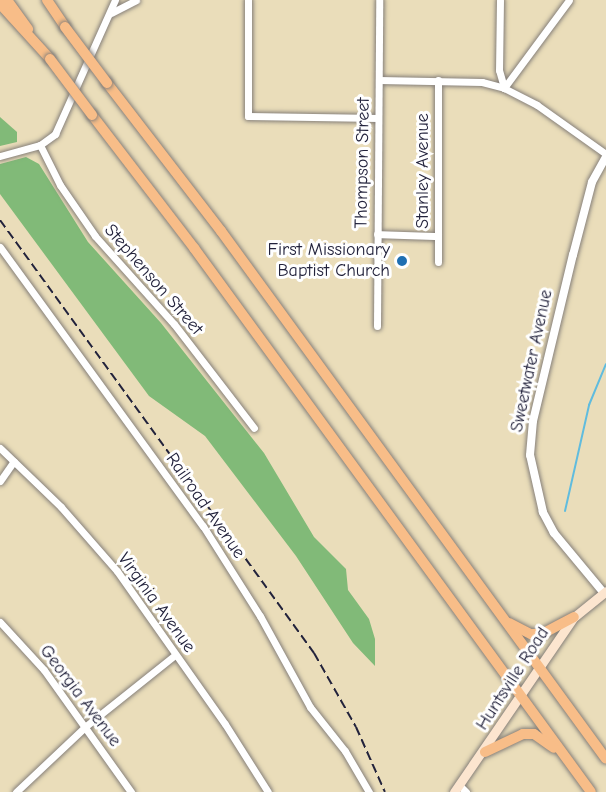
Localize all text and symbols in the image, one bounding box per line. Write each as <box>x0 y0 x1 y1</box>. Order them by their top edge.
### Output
street label: Thompson Street <box>351 97 375 229</box>
street label: Stanley Avenue <box>412 113 434 229</box>
street label: Stephenson Street <box>99 220 207 340</box>
place label: First Missionary Baptist Church <box>268 240 390 282</box>
marker: First Missionary Baptist Church <box>395 254 409 268</box>
street label: Sweetwater Avenue <box>506 288 558 434</box>
street label: Railroad Avenue <box>161 449 249 563</box>
street label: Virginia Avenue <box>113 549 199 657</box>
street label: Huntsville Road <box>472 624 554 734</box>
street label: Georgia Avenue <box>35 641 125 751</box>

